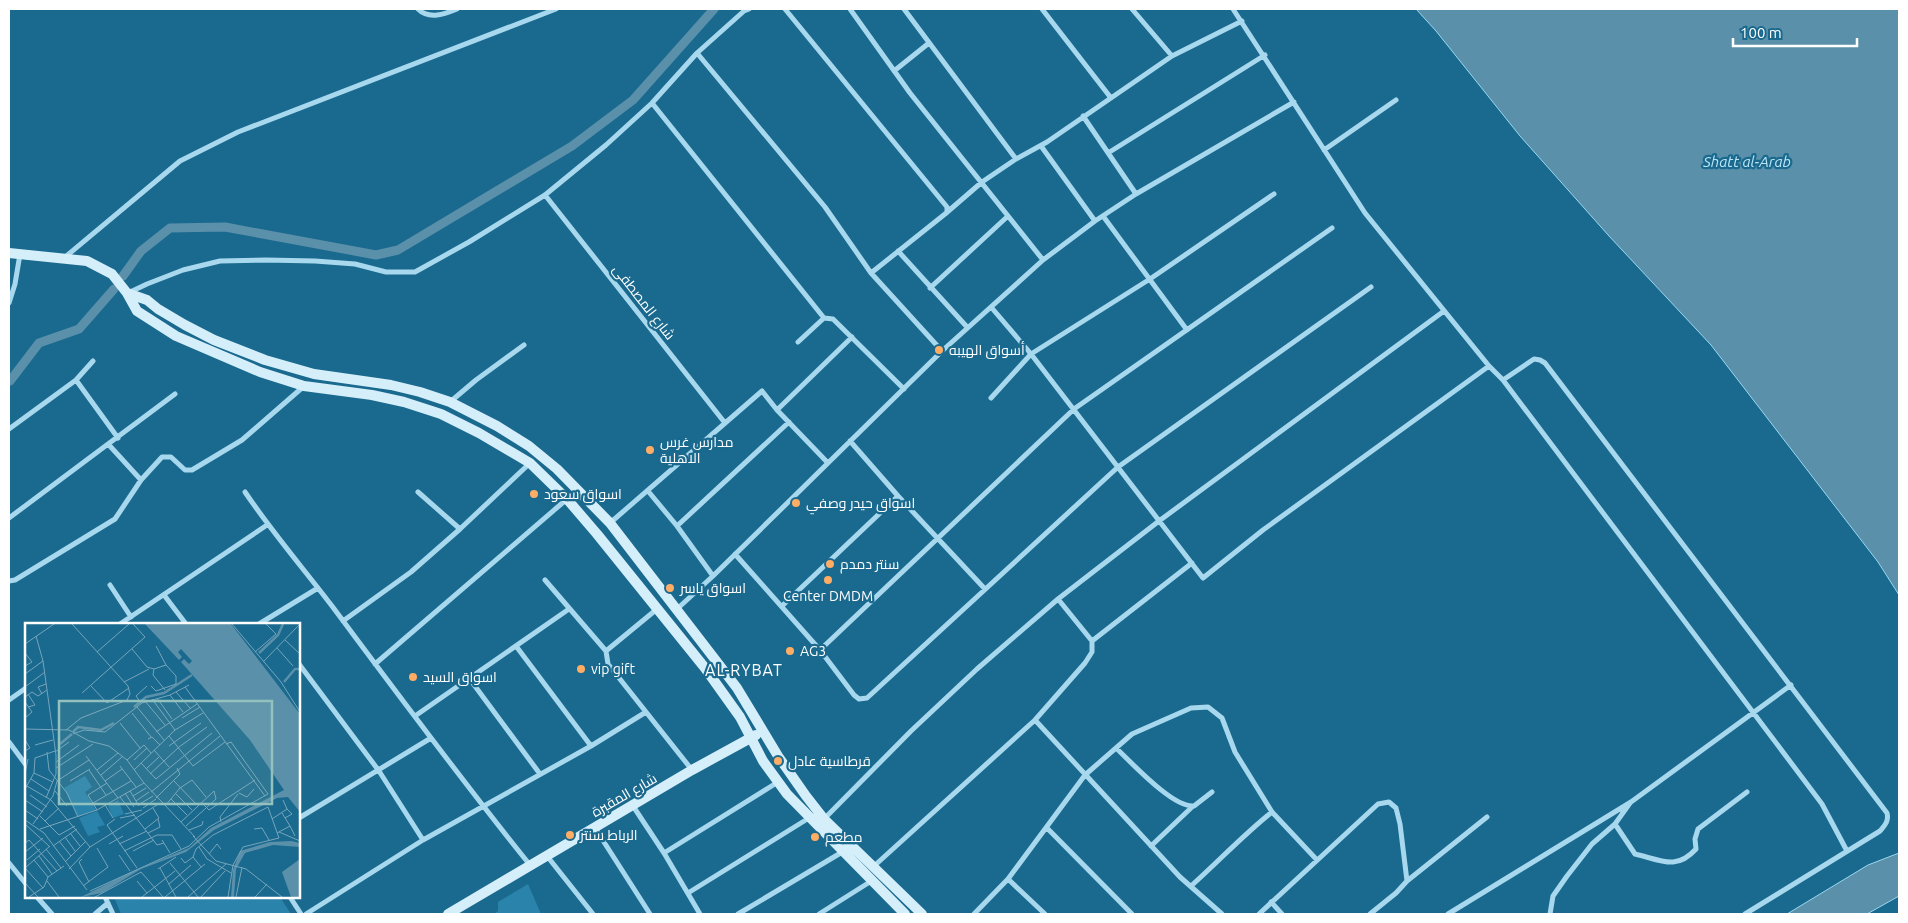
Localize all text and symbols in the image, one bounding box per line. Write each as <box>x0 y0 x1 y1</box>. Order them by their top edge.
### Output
scale bar <box>1733 15 1857 47</box>
text: 100 m <box>1740 24 1782 41</box>
water label: Shatt al-Arab <box>1702 153 1791 170</box>
street label: شارع المصطفى <box>609 261 678 343</box>
place label: أسواق الهيبه <box>949 341 1025 359</box>
marker: أسواق الهيبه <box>933 344 945 356</box>
place label: مدارس غرس الاهلية <box>660 434 734 466</box>
marker: مدارس غرس الاهلية <box>644 444 656 456</box>
place label: اسواق سعود <box>544 486 622 503</box>
marker: اسواق سعود <box>528 488 540 500</box>
place label: اسواق حيدر وصفي <box>806 495 915 515</box>
marker: اسواق حيدر وصفي <box>790 497 802 509</box>
place label: سنتر دمدم <box>840 556 899 574</box>
marker: سنتر دمدم <box>824 558 836 570</box>
marker: Center DMDM <box>822 574 834 586</box>
place label: اسواق ياسر <box>679 580 746 597</box>
marker: اسواق ياسر <box>664 582 676 594</box>
place label: Center DMDM <box>783 588 873 604</box>
inset map <box>25 623 300 898</box>
place label: AG3 <box>800 643 826 659</box>
marker: AG3 <box>784 645 796 657</box>
place label: vip gift <box>591 661 635 677</box>
district label: AL-RYBAT <box>705 661 783 679</box>
marker: vip gift <box>575 663 587 675</box>
place label: اسواق السيد <box>423 669 497 686</box>
marker: اسواق السيد <box>407 671 419 683</box>
place label: قرطاسية عادل <box>788 753 871 770</box>
marker: قرطاسية عادل <box>772 755 784 767</box>
street label: شارع المقبرة <box>588 770 660 821</box>
place label: الرباط سنتر <box>579 827 638 843</box>
marker: الرباط سنتر <box>564 829 576 841</box>
place label: مطعم <box>825 829 863 847</box>
marker: مطعم <box>809 831 821 843</box>

